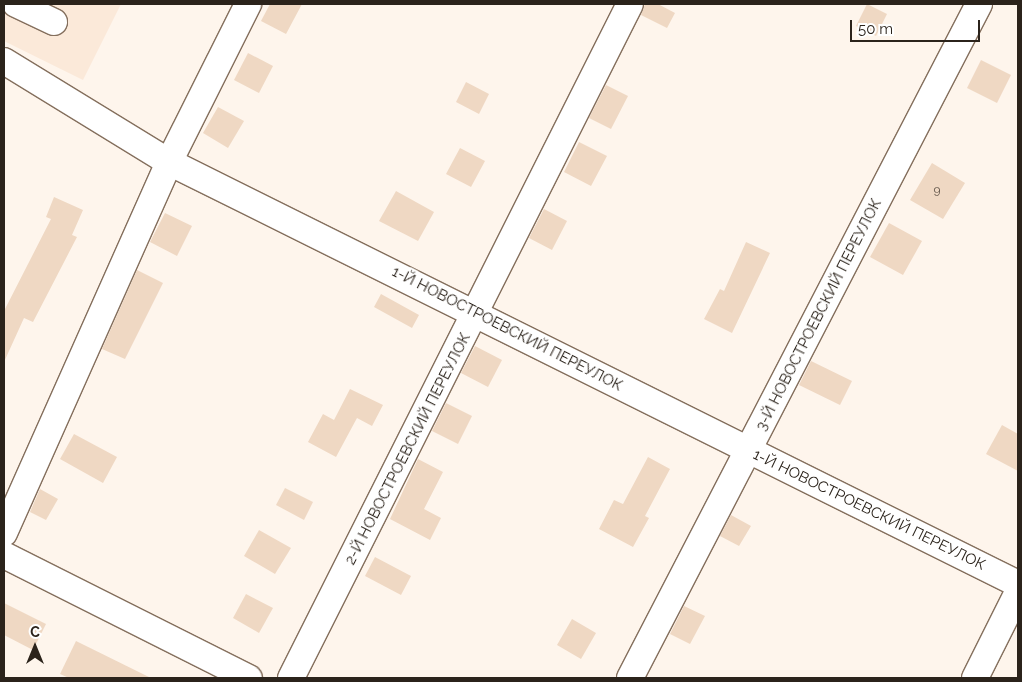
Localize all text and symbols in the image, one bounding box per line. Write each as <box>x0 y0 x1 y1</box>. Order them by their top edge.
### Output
scale bar <box>852 10 982 42</box>
text: 50 m <box>858 20 893 38</box>
house number: 9 <box>933 184 941 198</box>
street label: 3-Й НОВОСТРОЕВСКИЙ ПЕРЕУЛОК <box>752 196 886 434</box>
street label: 1-Й НОВОСТРОЕВСКИЙ ПЕРЕУЛОК <box>389 263 625 395</box>
street label: 2-Й НОВОСТРОЕВСКИЙ ПЕРЕУЛОК <box>341 330 475 568</box>
street label: 1-Й НОВОСТРОЕВСКИЙ ПЕРЕУЛОК <box>750 446 988 574</box>
north arrow <box>10 622 60 672</box>
text: С <box>30 624 40 640</box>

